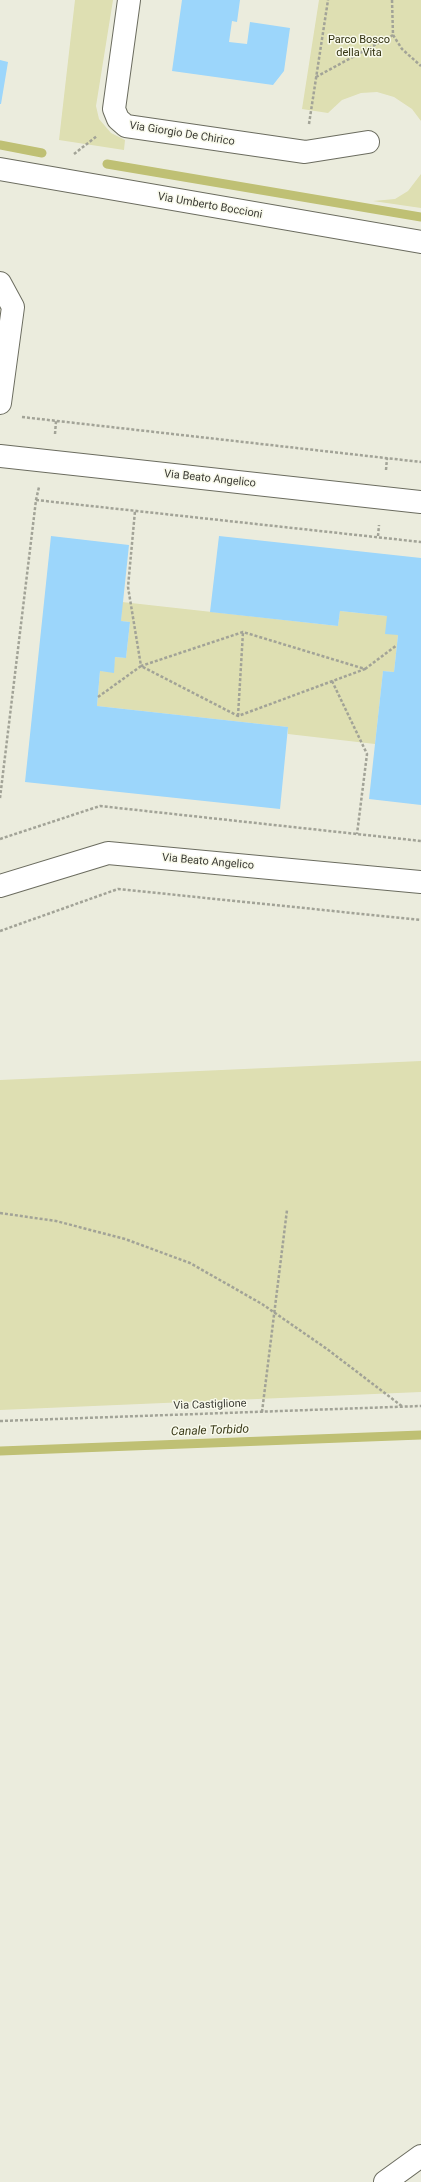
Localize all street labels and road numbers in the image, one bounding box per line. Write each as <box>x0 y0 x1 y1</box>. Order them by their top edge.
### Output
street label: Via Giorgio De Chirico <box>128 119 236 149</box>
street label: Via Umberto Boccioni <box>157 190 263 222</box>
street label: Via Beato Angelico <box>163 468 257 490</box>
street label: Via Beato Angelico <box>162 851 254 873</box>
street label: Via Castiglione <box>173 1397 247 1413</box>

